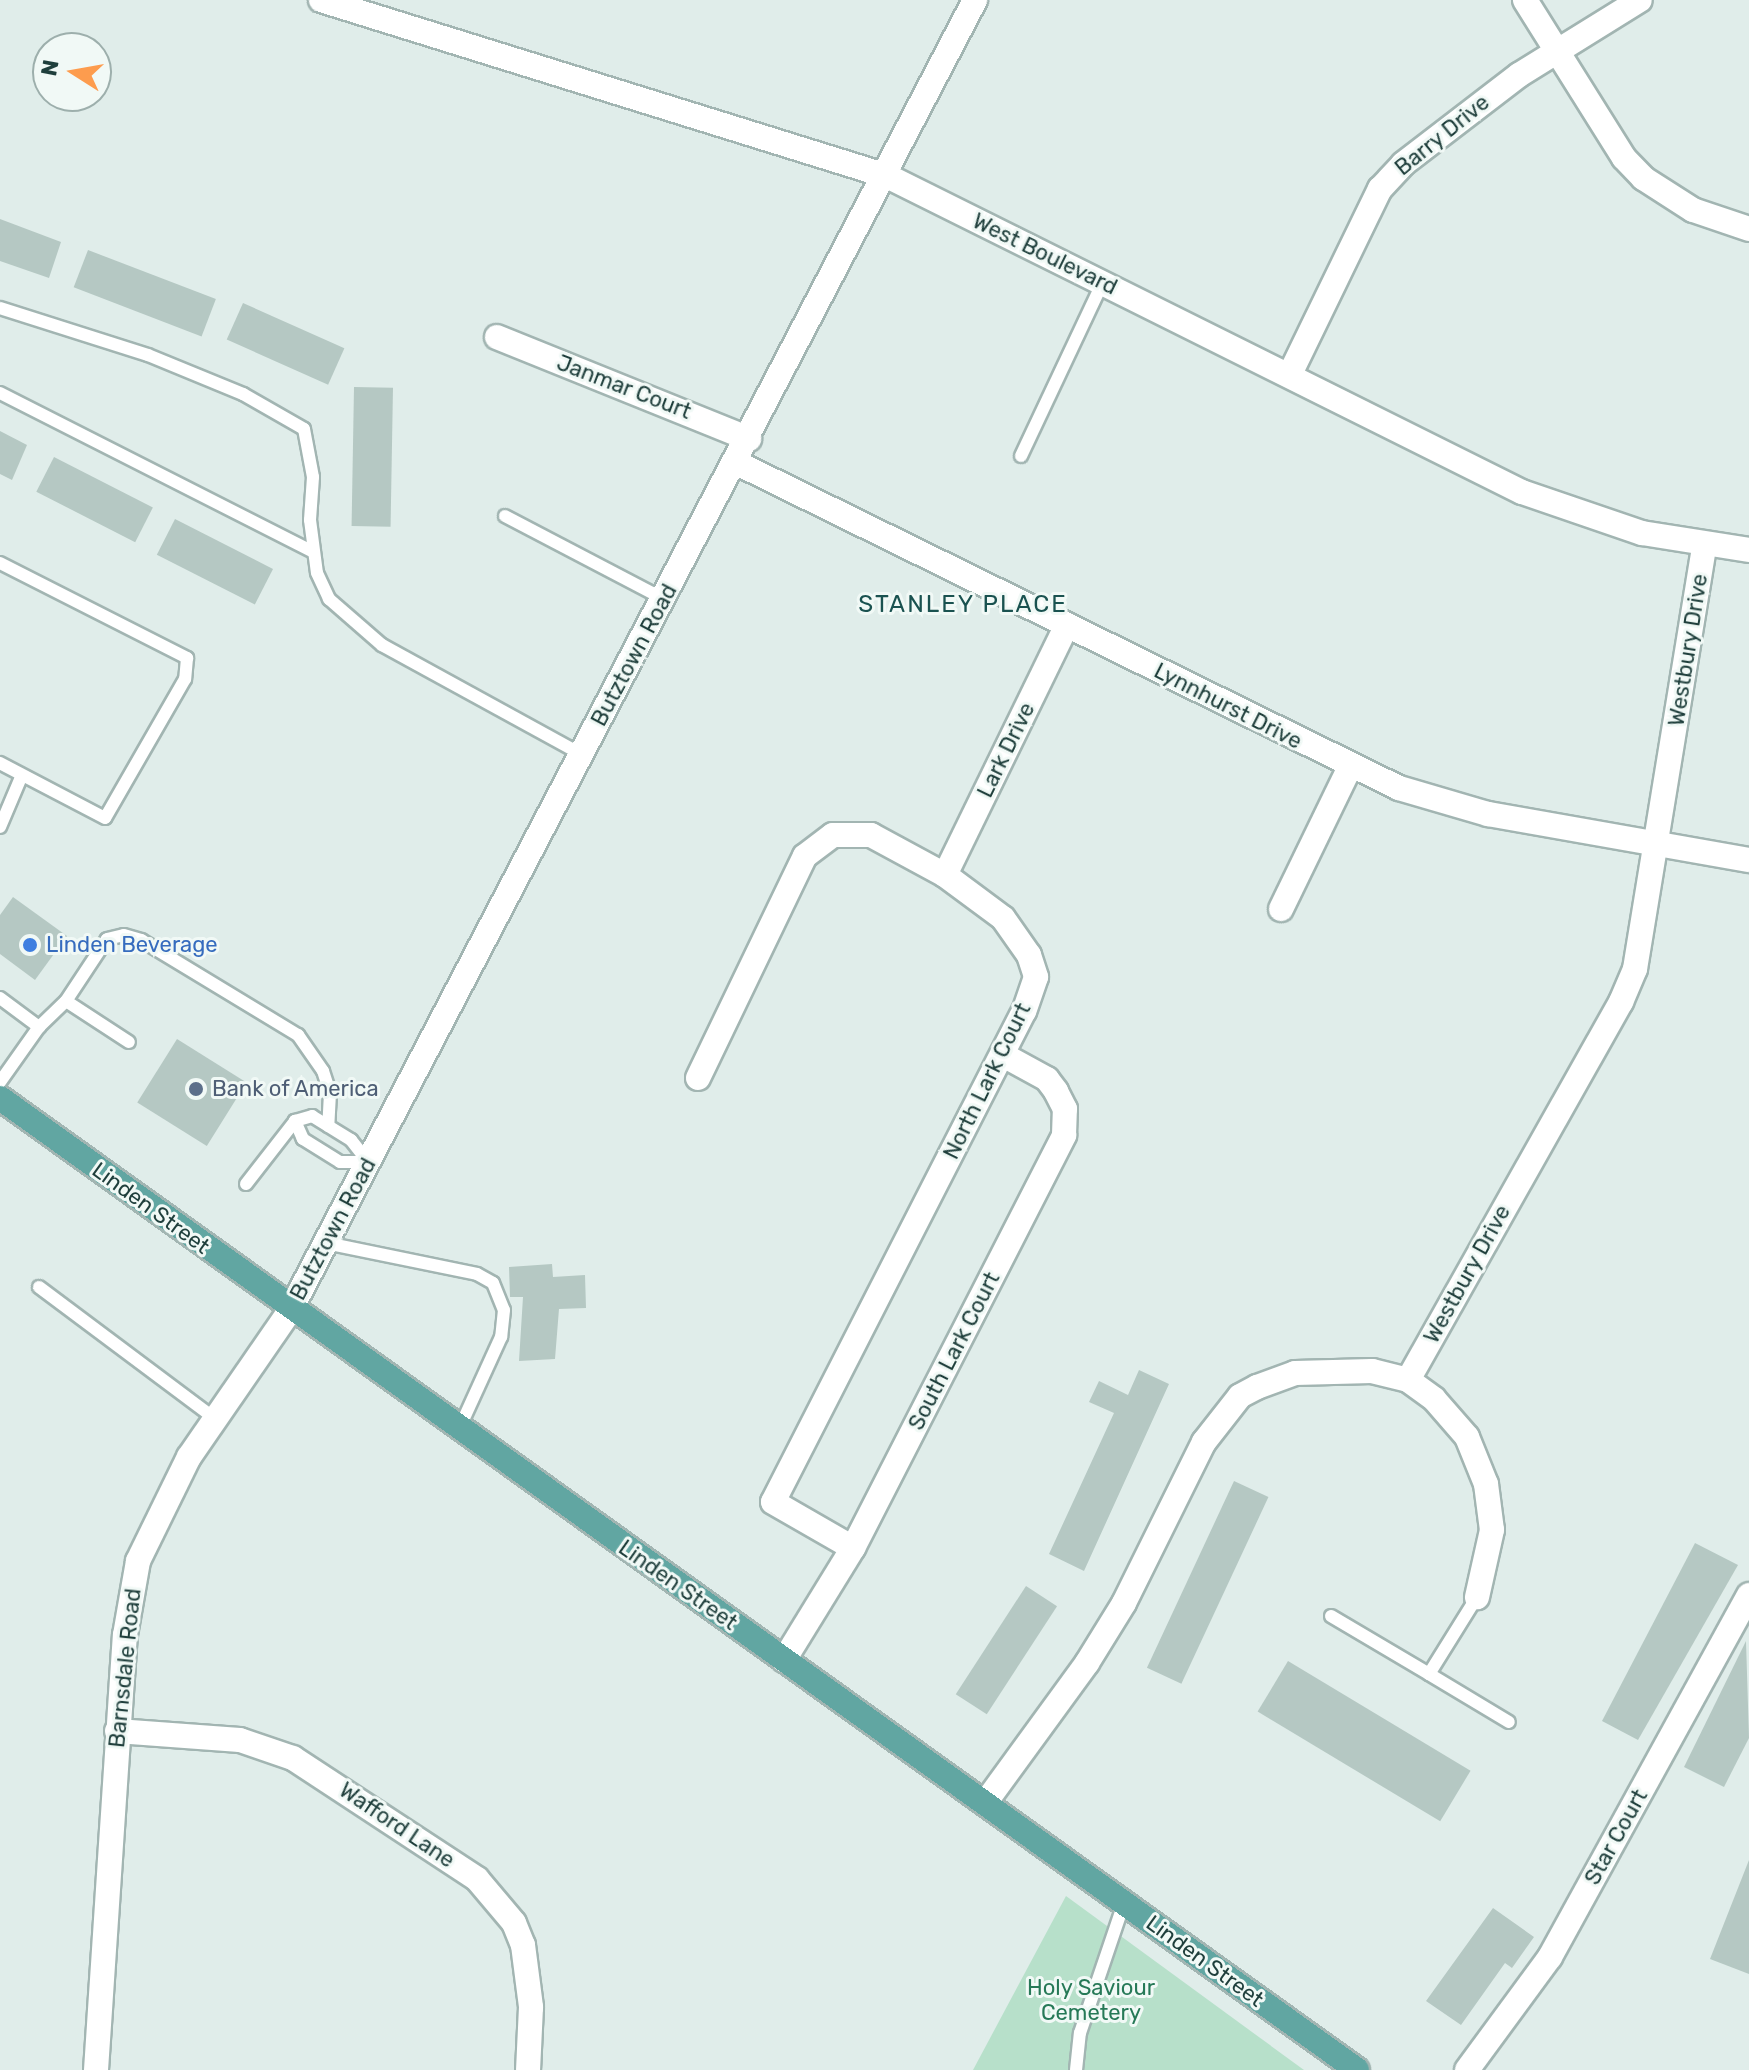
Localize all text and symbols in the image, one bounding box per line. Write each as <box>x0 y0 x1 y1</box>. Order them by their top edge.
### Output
north arrow <box>32 32 112 112</box>
text: N <box>35 57 65 78</box>
street label: Barry Drive <box>1389 89 1495 181</box>
street label: West Boulevard <box>968 208 1122 300</box>
street label: Janmar Court <box>553 349 695 425</box>
street label: Westbury Drive <box>1663 572 1713 728</box>
street label: Butztown Road <box>585 579 683 731</box>
district label: STANLEY PLACE <box>858 591 1068 619</box>
street label: Lynnhurst Drive <box>1150 657 1306 755</box>
street label: Lark Drive <box>972 698 1040 802</box>
place label: Linden Beverage <box>46 932 218 958</box>
marker: Linden Beverage <box>21 936 39 954</box>
street label: North Lark Court <box>938 998 1036 1164</box>
place label: Bank of America <box>212 1076 380 1102</box>
marker: Bank of America <box>187 1080 205 1098</box>
street label: Butztown Road <box>284 1153 382 1305</box>
street label: Linden Street <box>87 1157 215 1259</box>
street label: Westbury Drive <box>1418 1200 1516 1348</box>
street label: South Lark Court <box>903 1267 1005 1435</box>
street label: Linden Street <box>614 1534 742 1636</box>
street label: Barnsdale Road <box>104 1587 146 1749</box>
street label: Wafford Lane <box>334 1777 460 1873</box>
street label: Star Court <box>1579 1784 1653 1890</box>
street label: Linden Street <box>1141 1910 1269 2012</box>
park label: Holy Saviour Cemetery <box>1027 1974 1155 2026</box>

